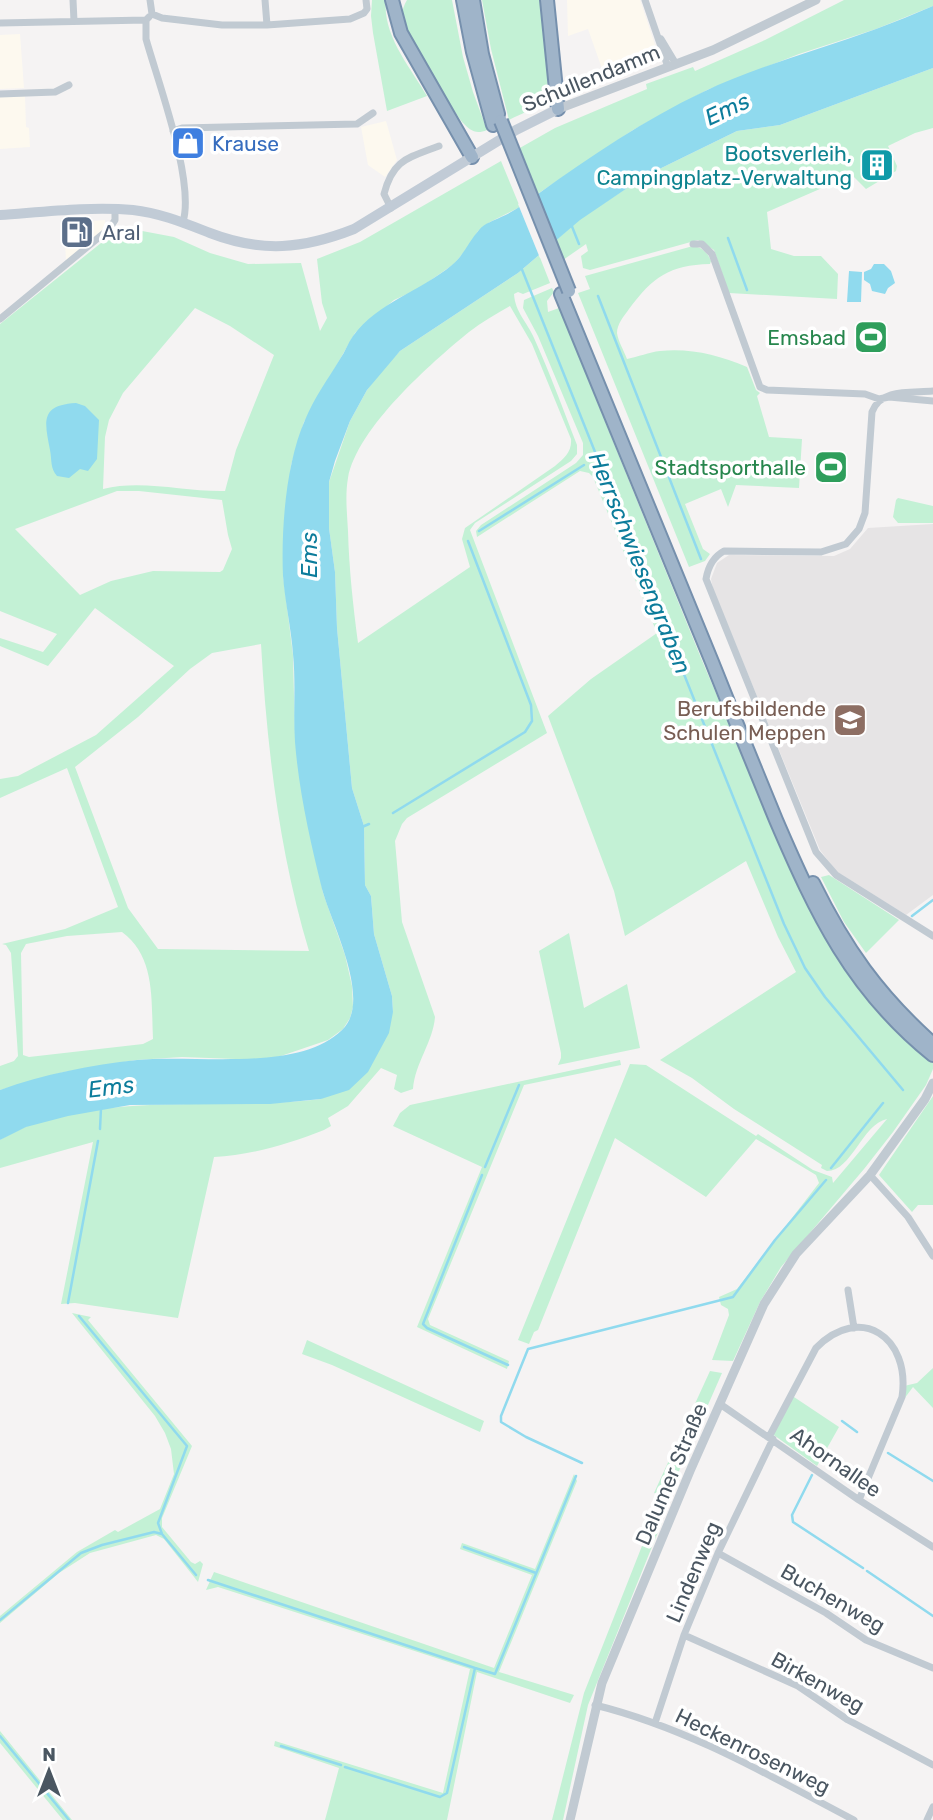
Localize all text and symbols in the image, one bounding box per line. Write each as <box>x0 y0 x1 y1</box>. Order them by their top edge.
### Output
street label: Schullendamm <box>519 39 663 117</box>
water label: Ems <box>700 86 754 131</box>
shop icon: Krause <box>169 124 207 162</box>
place label: Krause <box>212 131 279 156</box>
place label: Bootsverleih, Campingplatz-Verwaltung <box>596 141 852 190</box>
building icon: Bootsverleih, Campingplatz-Verwaltung <box>858 146 896 184</box>
fuel station icon: Aral <box>58 213 96 251</box>
place label: Aral <box>102 220 141 245</box>
sports icon: Emsbad <box>852 318 890 356</box>
place label: Emsbad <box>767 325 846 350</box>
water label: Herrschwiesengraben <box>583 448 697 678</box>
sports icon: Stadtsporthalle <box>812 448 850 486</box>
place label: Stadtsporthalle <box>655 455 806 480</box>
water label: Ems <box>295 532 323 578</box>
place label: Berufsbildende Schulen Meppen <box>663 696 826 745</box>
school or university icon: Berufsbildende Schulen Meppen <box>831 701 869 739</box>
water label: Ems <box>86 1070 136 1104</box>
street label: Dalumer Straße <box>630 1399 712 1549</box>
street label: Ahornallee <box>786 1422 886 1502</box>
street label: Lindenweg <box>661 1518 725 1626</box>
street label: Buchenweg <box>776 1558 890 1638</box>
street label: Birkenweg <box>767 1646 869 1718</box>
street label: Heckenrosenweg <box>672 1703 834 1799</box>
north arrow <box>14 1736 84 1806</box>
text: N <box>42 1743 56 1766</box>

